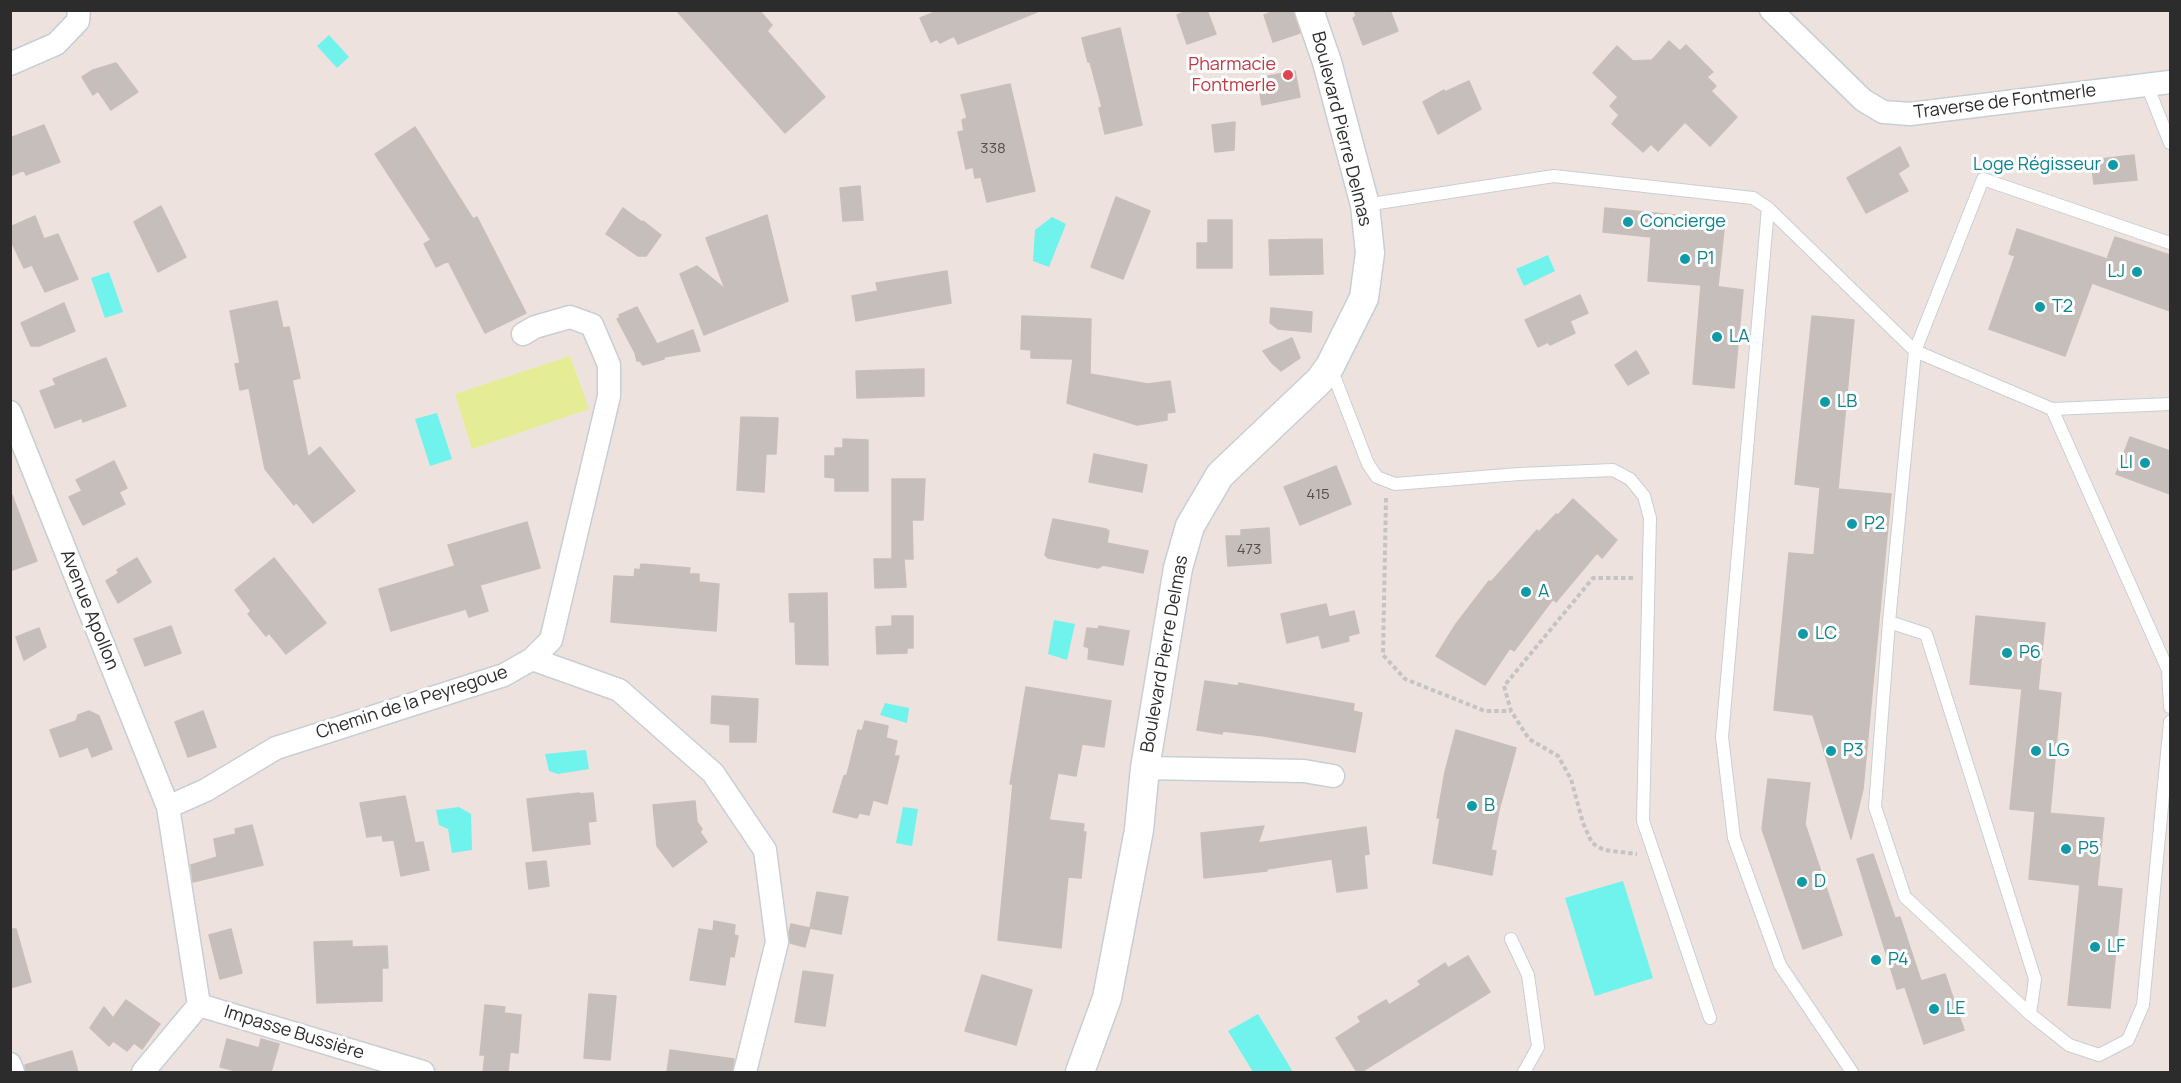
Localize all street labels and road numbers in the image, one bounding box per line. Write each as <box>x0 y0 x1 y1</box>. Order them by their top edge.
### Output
street label: Boulevard Pierre Delmas <box>1306 29 1376 229</box>
street label: Traverse de Fontmerle <box>1913 80 2097 124</box>
street label: Avenue Apollon <box>55 547 123 673</box>
street label: Boulevard Pierre Delmas <box>1137 554 1193 754</box>
street label: Chemin de la Peyregoue <box>313 662 511 744</box>
street label: Impasse Bussière <box>221 1001 367 1065</box>

